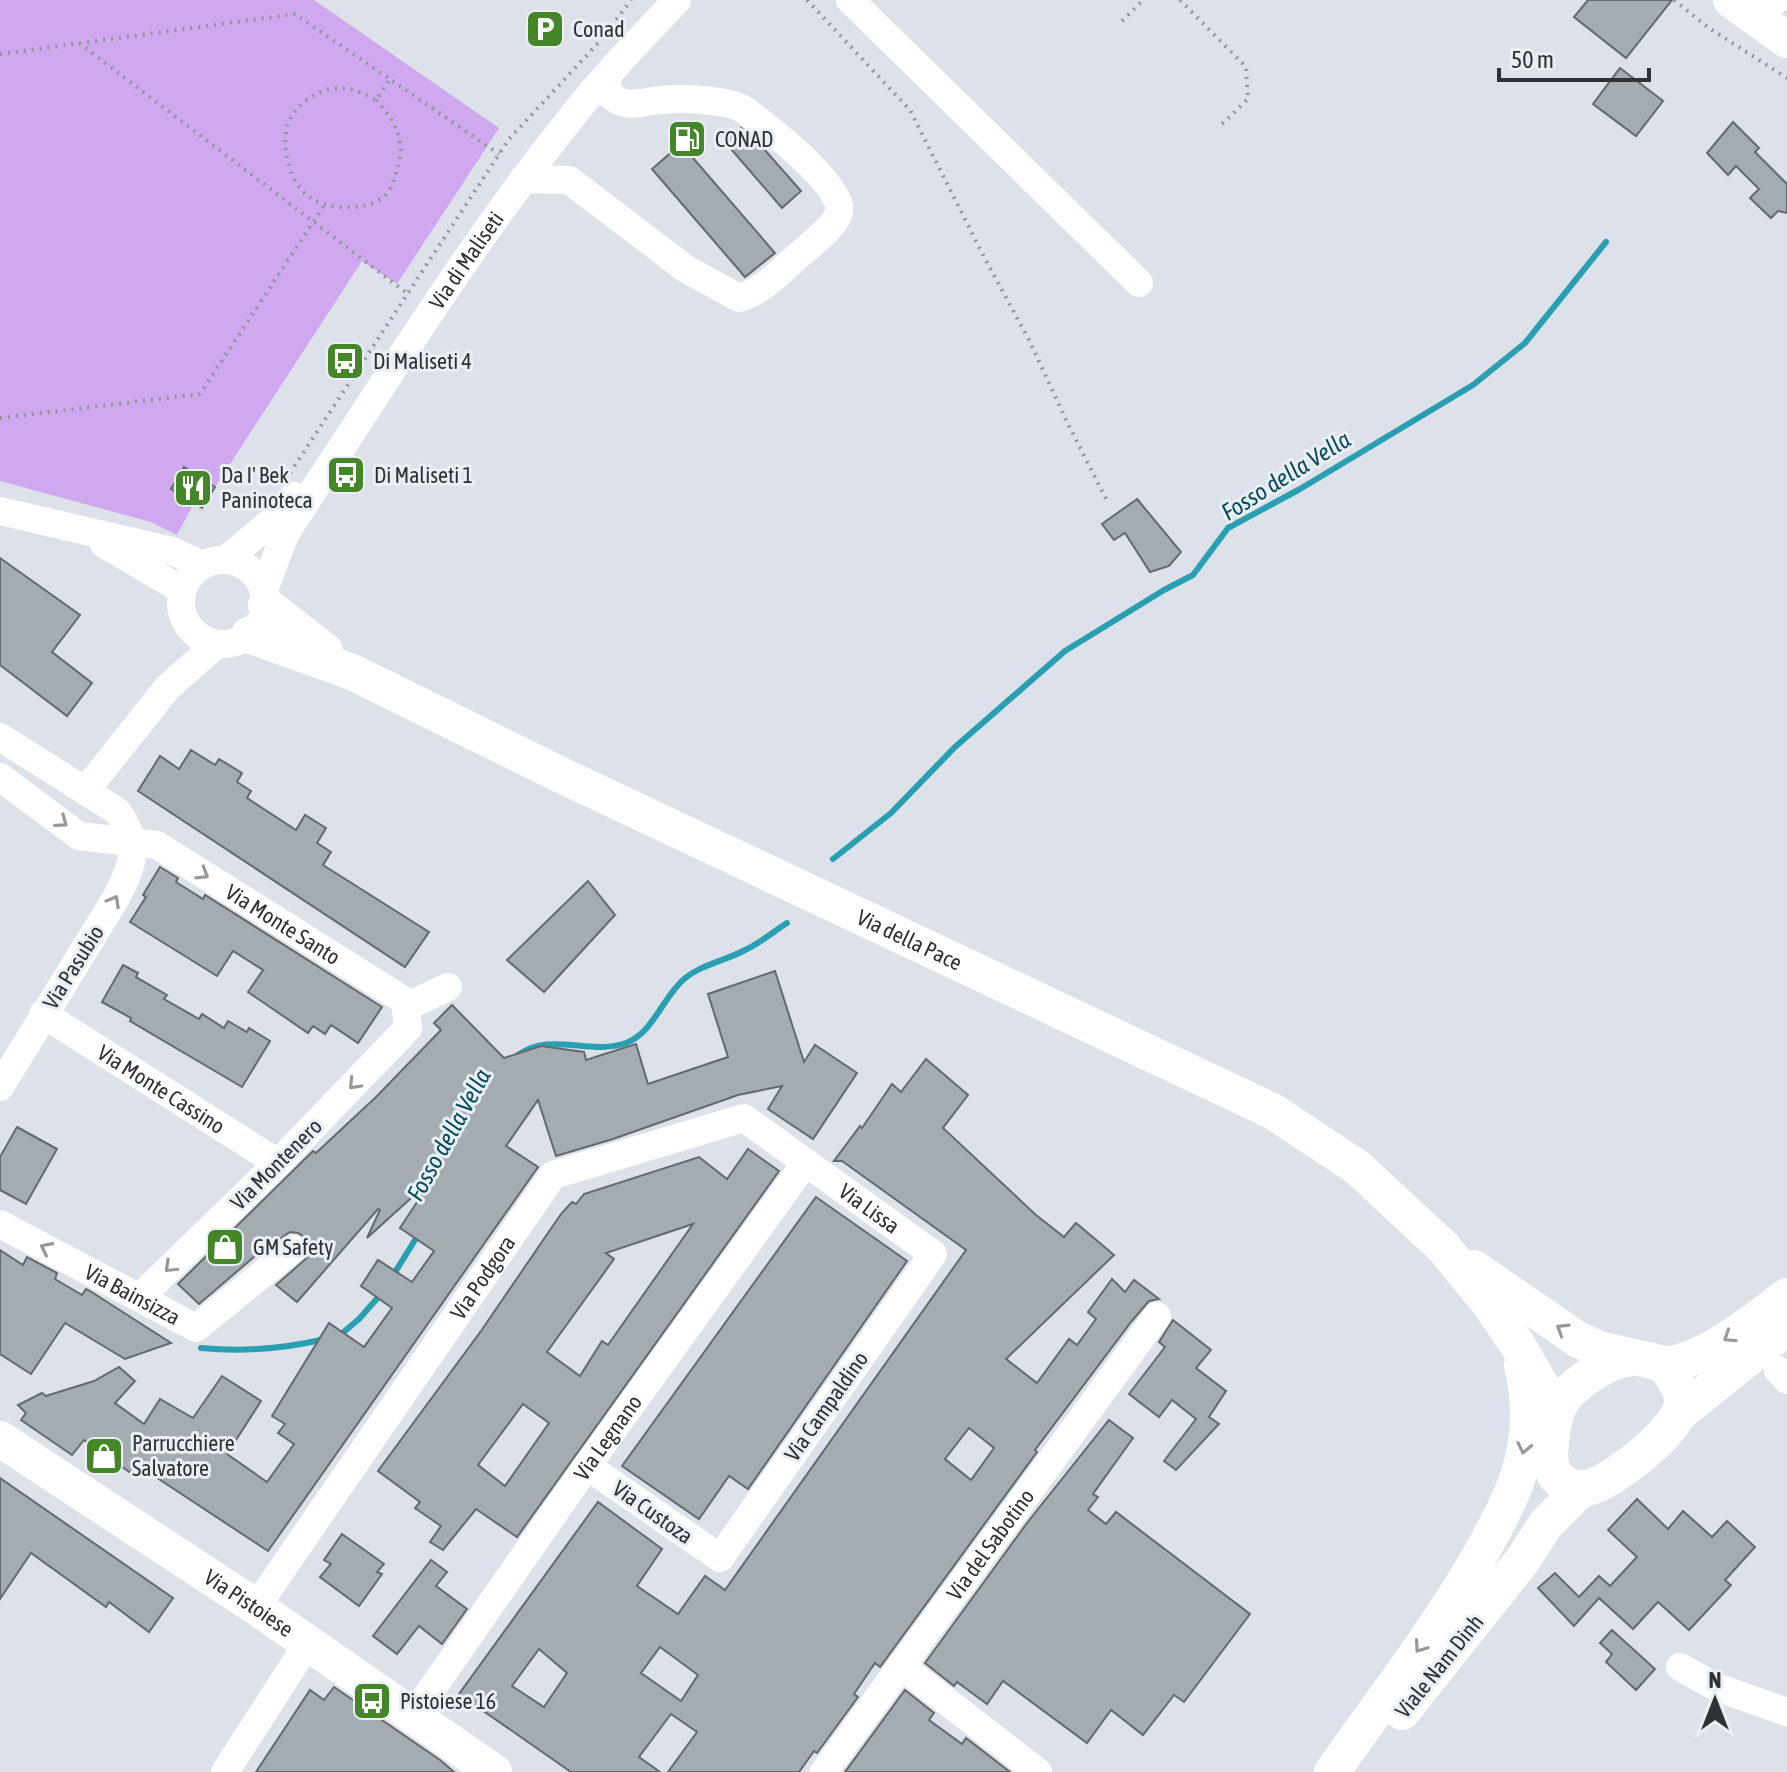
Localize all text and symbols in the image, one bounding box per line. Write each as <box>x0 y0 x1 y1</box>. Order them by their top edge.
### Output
parking icon: Conad <box>524 8 566 50</box>
place label: Conad <box>573 16 625 42</box>
scale bar <box>1499 32 1649 82</box>
text: 50 m <box>1511 46 1554 73</box>
fuel station icon: CONAD <box>666 118 708 160</box>
place label: CONAD <box>715 126 773 152</box>
street label: Via di Maliseti <box>423 206 509 314</box>
bus stop icon: Di Maliseti 4 <box>324 340 366 382</box>
place label: Di Maliseti 4 <box>373 348 472 374</box>
water label: Fosso della Vella <box>1216 425 1355 526</box>
bus stop icon: Di Maliseti 1 <box>325 454 367 496</box>
place label: Da I' Bek Paninoteca <box>221 462 313 513</box>
place label: Di Maliseti 1 <box>374 462 473 488</box>
restaurant icon: Da I' Bek Paninoteca <box>172 467 214 509</box>
one-way arrow <box>53 813 67 827</box>
one-way arrow <box>194 864 209 879</box>
street label: Via Monte Santo <box>221 878 345 970</box>
one-way arrow <box>104 895 120 910</box>
street label: Via della Pace <box>853 904 966 976</box>
street label: Via Pasubio <box>37 920 109 1014</box>
street label: Via Monte Cassino <box>93 1039 230 1139</box>
water label: Fosso della Vella <box>401 1064 496 1205</box>
one-way arrow <box>349 1075 364 1089</box>
street label: Via Montenero <box>225 1113 327 1215</box>
street label: Via Lissa <box>834 1178 905 1239</box>
shop icon: GM Safety <box>204 1226 246 1268</box>
street label: Via Podgora <box>445 1230 521 1324</box>
place label: GM Safety <box>253 1234 333 1260</box>
one-way arrow <box>39 1242 54 1257</box>
street label: Via Bainsizza <box>80 1258 185 1330</box>
one-way arrow <box>165 1258 179 1273</box>
one-way arrow <box>1556 1324 1571 1339</box>
one-way arrow <box>1723 1327 1737 1342</box>
street label: Via Campaldino <box>779 1346 873 1466</box>
street label: Via Legnano <box>568 1390 647 1485</box>
place label: Parrucchiere Salvatore <box>132 1430 235 1481</box>
shop icon: Parrucchiere Salvatore <box>83 1435 125 1477</box>
one-way arrow <box>1516 1441 1533 1455</box>
street label: Via Custoza <box>608 1475 698 1549</box>
street label: Via del Sabotino <box>941 1484 1039 1605</box>
street label: Via Pistoiese <box>200 1564 298 1642</box>
street label: Viale Nam Dinh <box>1389 1609 1489 1723</box>
one-way arrow <box>1416 1639 1430 1653</box>
north arrow <box>1675 1660 1755 1740</box>
text: N <box>1709 1667 1721 1693</box>
bus stop icon: Pistoiese 16 <box>351 1680 393 1722</box>
place label: Pistoiese 16 <box>400 1688 496 1714</box>

